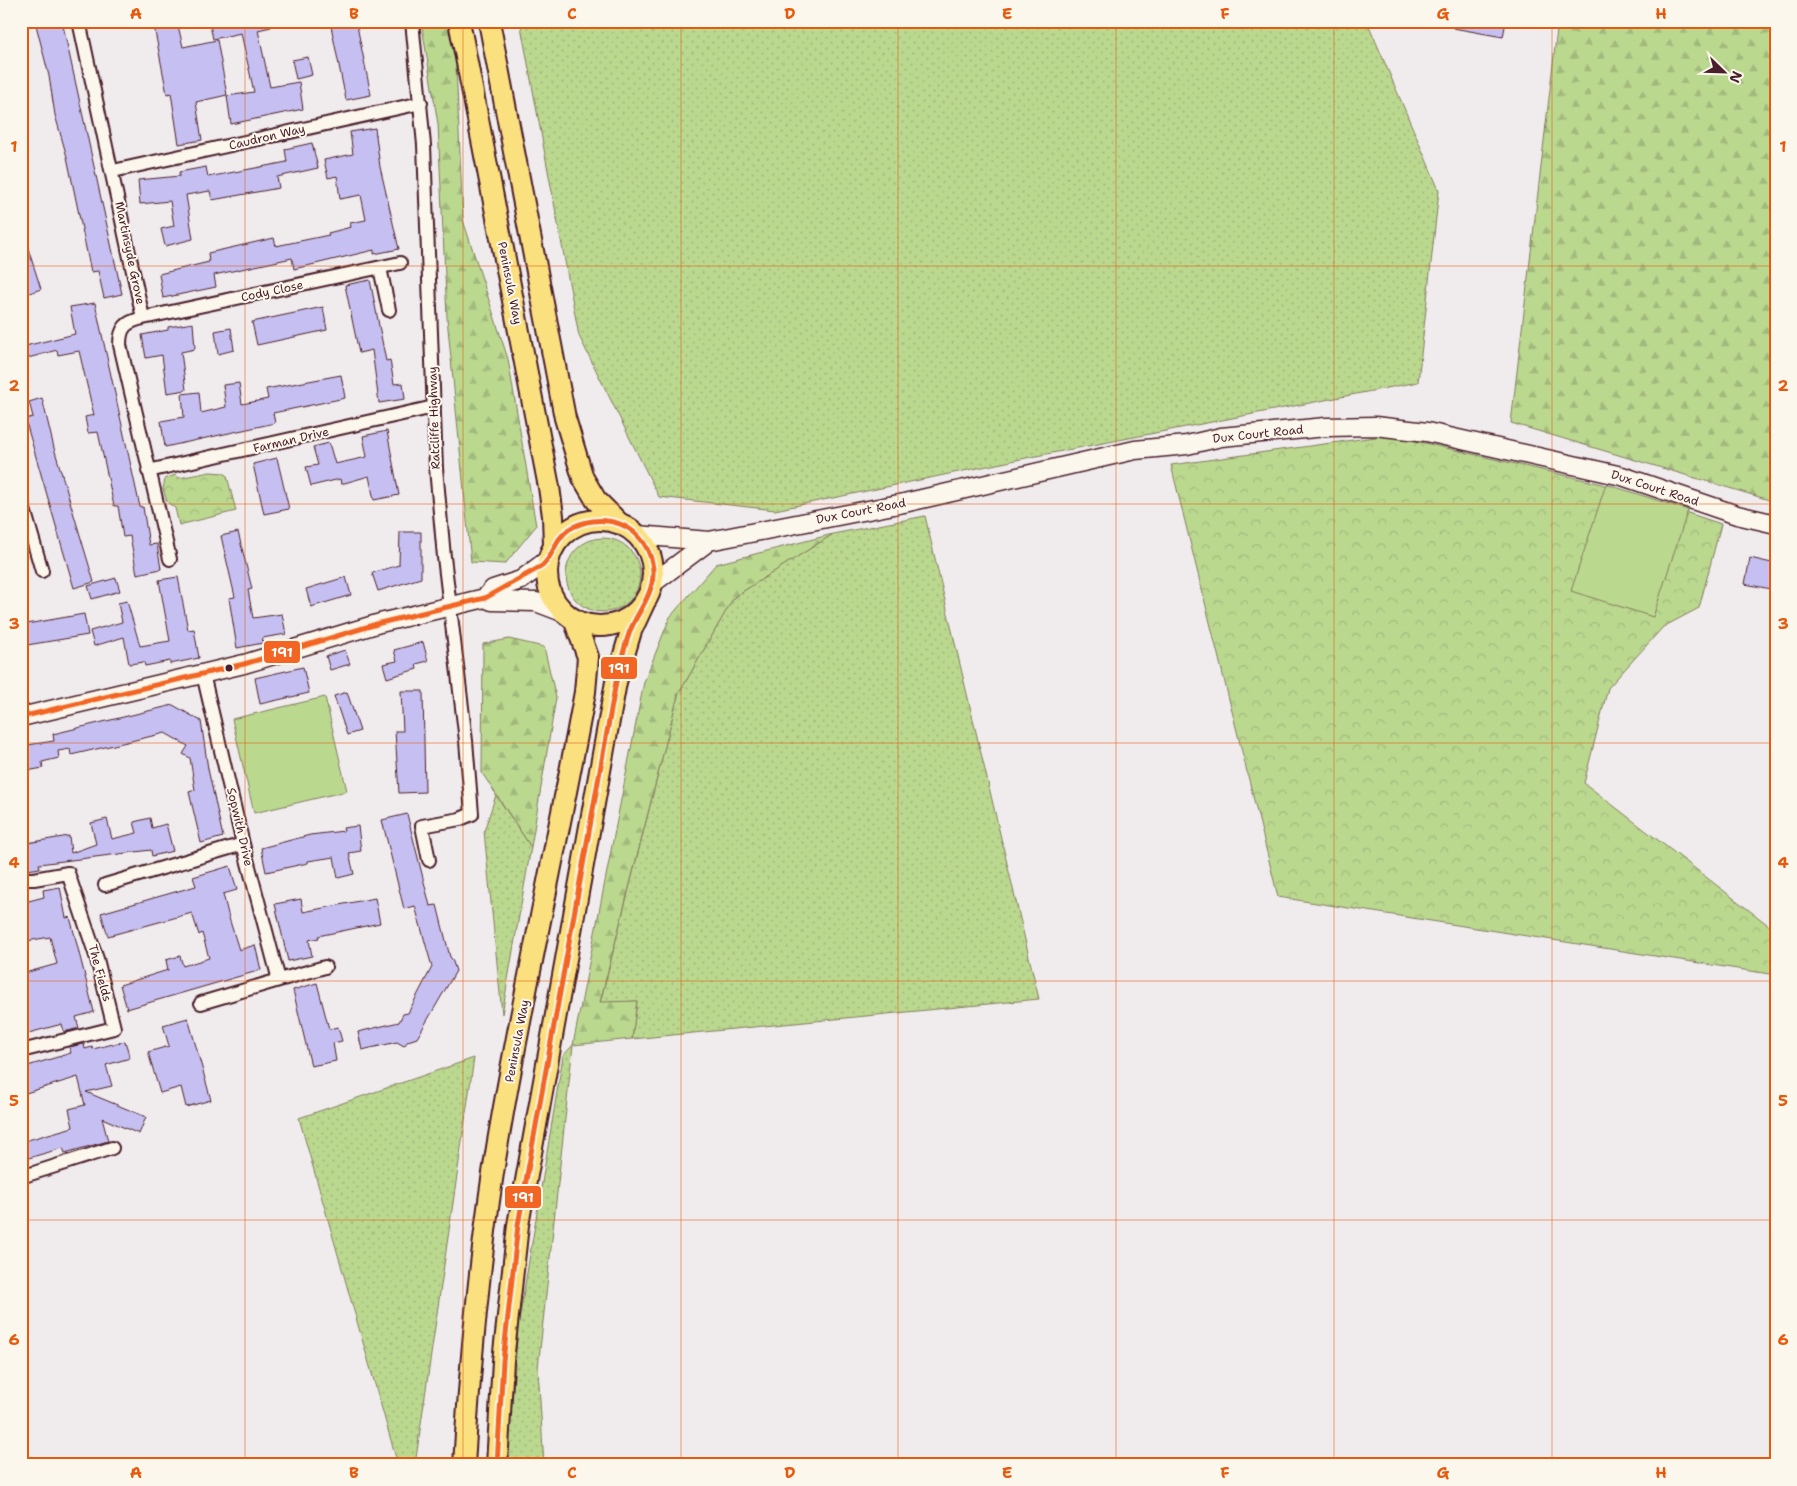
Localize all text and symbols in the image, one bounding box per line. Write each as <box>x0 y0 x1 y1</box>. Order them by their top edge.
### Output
text: A <box>130 3 142 24</box>
text: B <box>349 3 359 24</box>
text: C <box>567 3 577 24</box>
text: D <box>784 3 796 24</box>
text: E <box>1002 3 1012 24</box>
text: F <box>1220 3 1230 24</box>
text: G <box>1437 3 1450 24</box>
text: H <box>1655 3 1667 24</box>
north arrow <box>1700 48 1750 98</box>
text: N <box>1726 68 1746 86</box>
street label: Caudron Way <box>227 120 307 154</box>
text: 1 <box>10 136 18 157</box>
text: 1 <box>1779 136 1787 157</box>
street label: Martinsyde Grove <box>111 200 149 306</box>
street label: Peninsula Way <box>494 240 526 326</box>
street label: Cody Close <box>239 277 305 305</box>
street label: Ratcliffe Highway <box>424 366 444 470</box>
text: 2 <box>8 375 20 396</box>
text: 2 <box>1777 375 1789 396</box>
street label: Dux Court Road <box>1212 421 1305 447</box>
street label: Farman Drive <box>252 423 331 456</box>
street label: Dux Court Road <box>1609 466 1701 510</box>
street label: Dux Court Road <box>815 494 908 528</box>
text: 3 <box>8 613 20 634</box>
text: 3 <box>1777 613 1789 634</box>
line badge: 191 <box>263 640 301 664</box>
text: 191 <box>271 643 293 661</box>
line badge: 191 <box>600 656 638 680</box>
text: 191 <box>608 659 630 677</box>
unlabelled marker <box>224 663 234 673</box>
street label: Sopwith Drive <box>223 786 257 868</box>
text: 4 <box>8 852 20 873</box>
text: 4 <box>1777 852 1789 873</box>
street label: The Fields <box>85 943 115 1003</box>
street label: Peninsula Way <box>501 998 533 1084</box>
text: 5 <box>9 1090 19 1111</box>
text: 5 <box>1778 1090 1788 1111</box>
line badge: 191 <box>504 1185 542 1209</box>
text: 191 <box>512 1188 534 1206</box>
text: 6 <box>8 1329 20 1350</box>
text: 6 <box>1777 1329 1789 1350</box>
text: A <box>130 1462 142 1483</box>
text: B <box>349 1462 359 1483</box>
text: C <box>567 1462 577 1483</box>
text: D <box>784 1462 796 1483</box>
text: E <box>1002 1462 1012 1483</box>
text: F <box>1220 1462 1230 1483</box>
text: G <box>1437 1462 1450 1483</box>
text: H <box>1655 1462 1667 1483</box>

